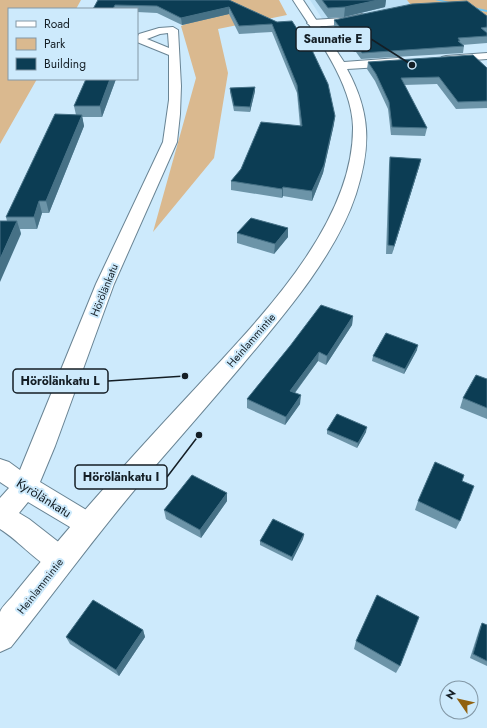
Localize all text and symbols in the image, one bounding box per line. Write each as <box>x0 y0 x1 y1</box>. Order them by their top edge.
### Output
legend <box>8 8 138 80</box>
text: Road <box>44 15 70 33</box>
callout: Saunatie E <box>296 27 371 51</box>
text: Saunatie E <box>303 30 363 48</box>
text: Park <box>44 35 66 53</box>
text: Building <box>44 55 86 73</box>
street label: Hörölänkatu <box>86 261 122 319</box>
street label: Heinlammintie <box>223 309 279 371</box>
callout: Hörölänkatu L <box>13 369 108 393</box>
text: Hörölänkatu L <box>20 372 100 390</box>
callout: Hörölänkatu I <box>75 465 167 489</box>
text: Hörölänkatu I <box>83 468 159 486</box>
street label: Kyrölänkatu <box>13 474 75 522</box>
street label: Heinlammintie <box>13 554 67 617</box>
north arrow <box>439 680 479 720</box>
text: N <box>442 686 460 703</box>

